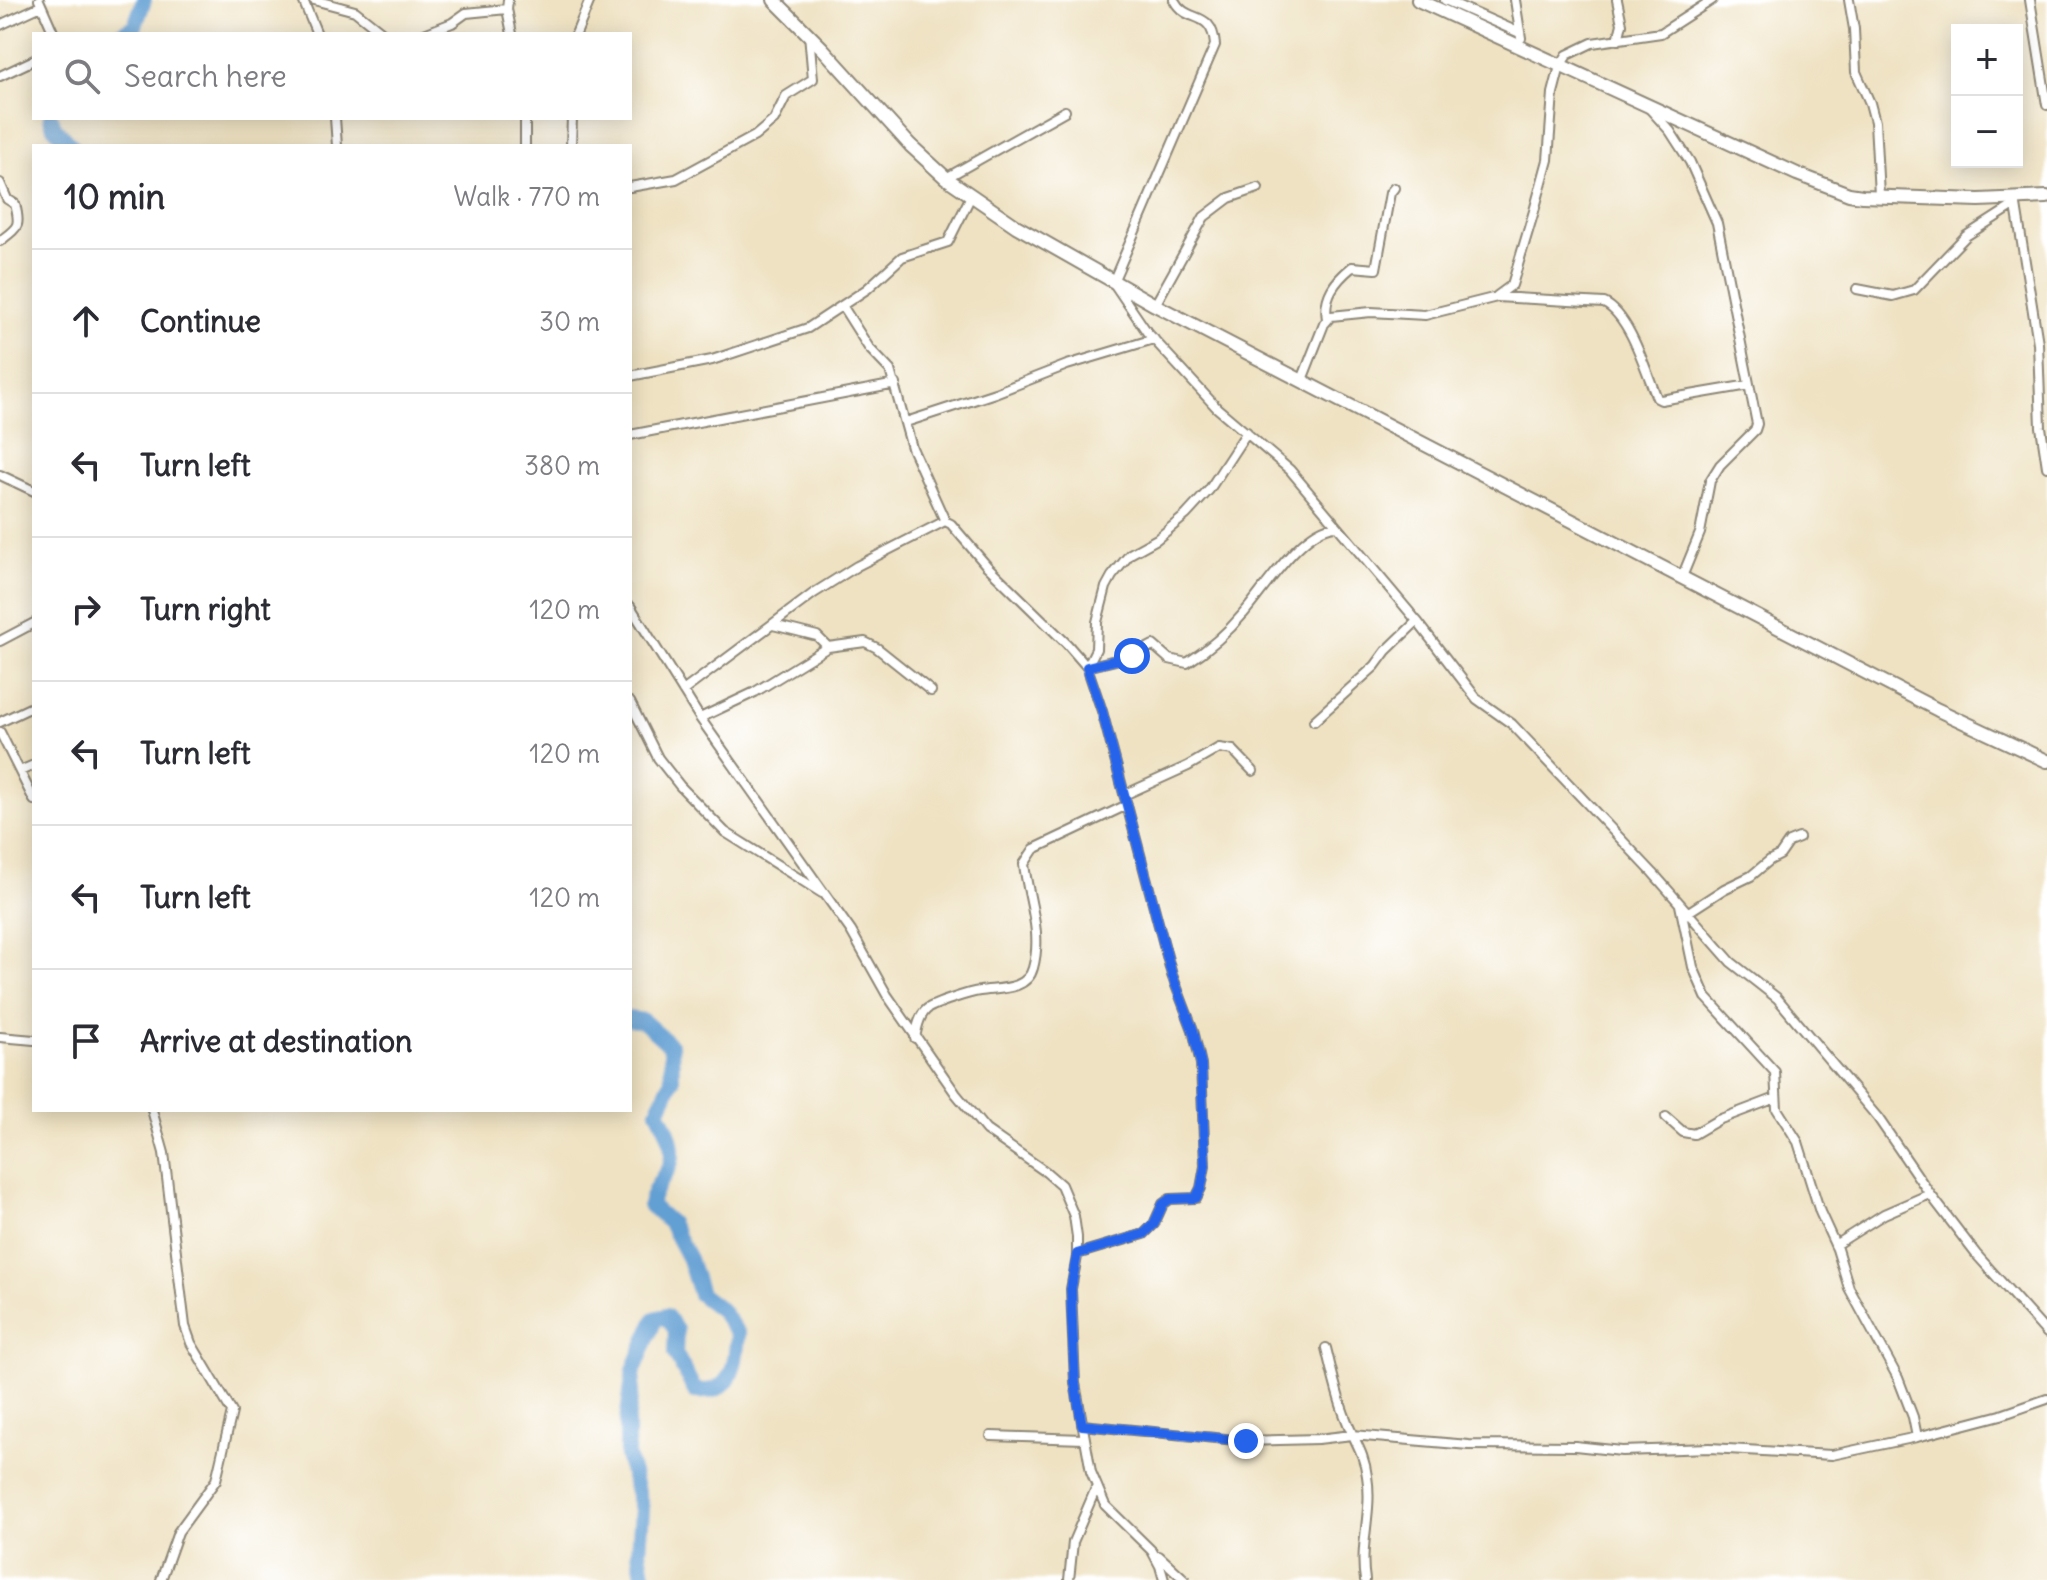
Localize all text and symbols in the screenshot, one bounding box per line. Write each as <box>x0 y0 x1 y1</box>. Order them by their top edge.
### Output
map controls <box>1951 24 2023 168</box>
button: + <box>1951 24 2023 96</box>
search box <box>32 32 632 120</box>
icon: search <box>60 54 104 98</box>
text: Search here <box>124 57 287 95</box>
button: − <box>1951 96 2023 168</box>
text: 10 min <box>64 175 165 218</box>
text: Walk · 770 m <box>454 180 600 213</box>
icon: ahead <box>64 299 108 343</box>
text: Continue <box>140 302 261 340</box>
text: 30 m <box>539 305 600 338</box>
icon: left <box>64 443 108 487</box>
text: Turn left <box>140 446 251 484</box>
text: 380 m <box>524 449 600 482</box>
icon: right <box>64 587 108 631</box>
text: Turn right <box>140 590 271 628</box>
text: 120 m <box>529 593 600 626</box>
route start <box>1114 638 1150 674</box>
icon: left <box>64 731 108 775</box>
text: Turn left <box>140 734 251 772</box>
text: 120 m <box>529 737 600 770</box>
icon: left <box>64 875 108 919</box>
text: Turn left <box>140 878 251 916</box>
text: 120 m <box>529 881 600 914</box>
icon: arrive <box>64 1019 108 1063</box>
text: Arrive at destination <box>140 1022 412 1060</box>
route end <box>1228 1423 1264 1459</box>

